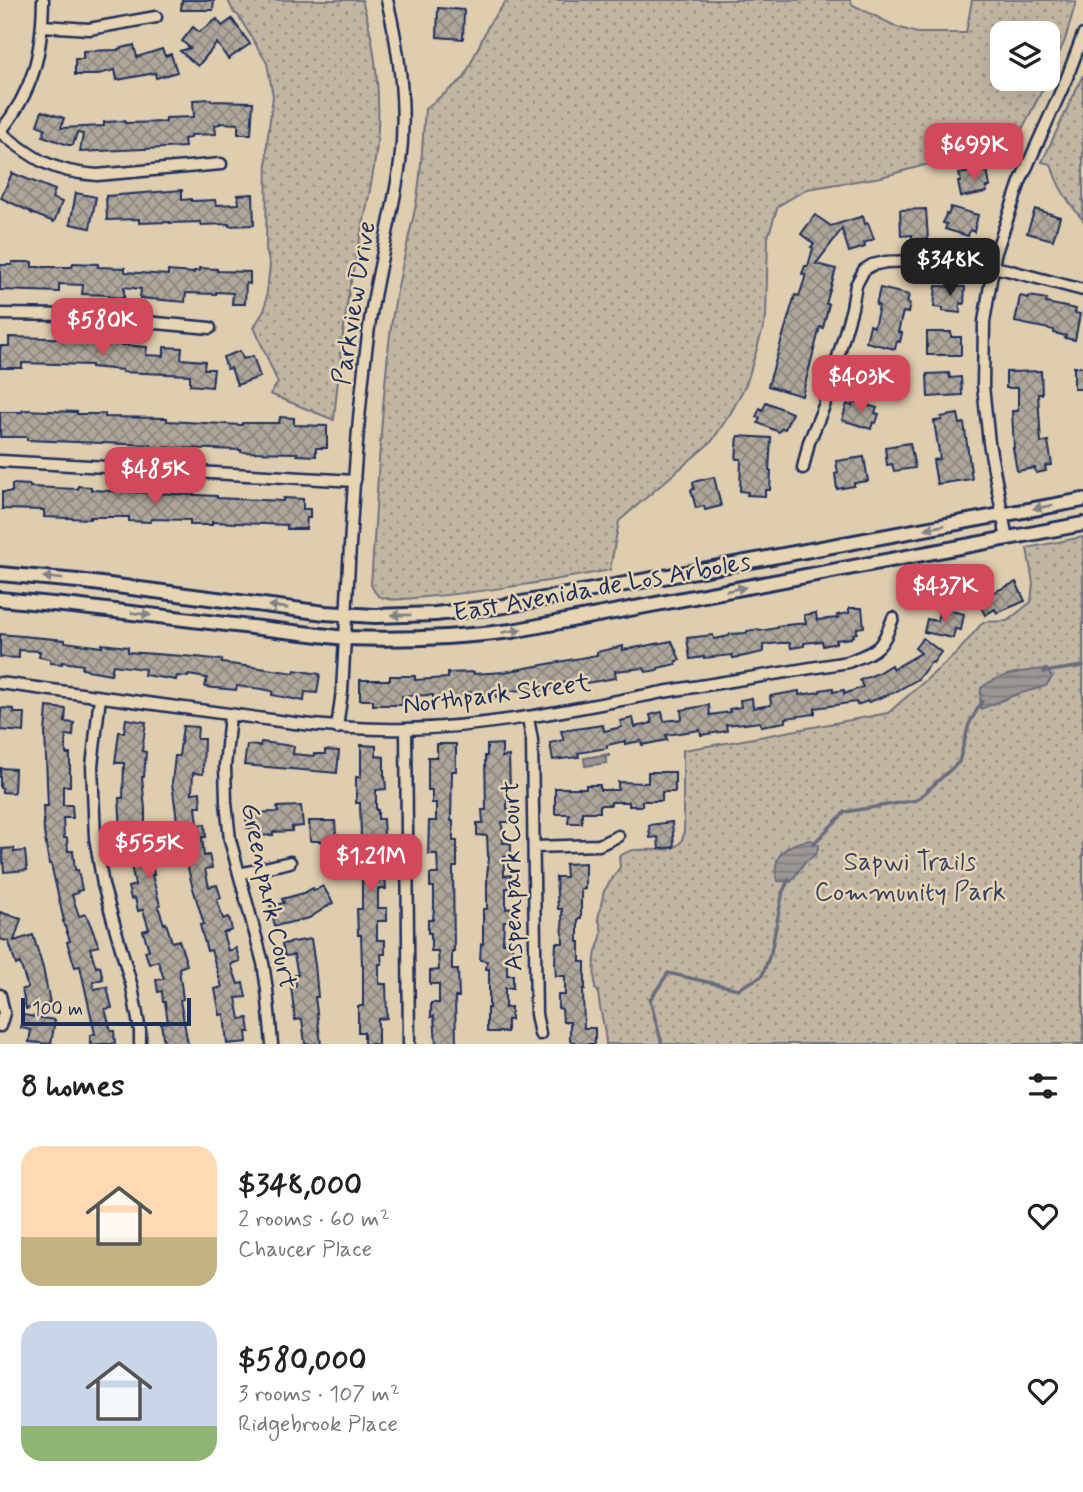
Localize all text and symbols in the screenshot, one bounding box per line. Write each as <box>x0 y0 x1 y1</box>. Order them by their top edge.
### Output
map controls <box>990 21 1060 91</box>
button: layers <box>990 21 1060 91</box>
pin: $699K <box>925 124 1023 183</box>
text: $699K <box>940 131 1008 161</box>
street label: Parkview Drive <box>325 219 385 387</box>
pin: $348K <box>901 238 999 298</box>
text: $348K <box>917 246 983 276</box>
pin: $580K <box>53 298 151 358</box>
text: $580K <box>67 306 137 336</box>
pin: $403K <box>812 356 910 415</box>
text: $403K <box>828 363 894 393</box>
pin: $485K <box>106 448 204 507</box>
text: $485K <box>121 455 189 485</box>
one-way arrow <box>1032 502 1054 513</box>
one-way arrow <box>924 522 946 533</box>
street label: East Avenida de Los Arboles <box>451 545 753 631</box>
pin: $437K <box>896 564 994 624</box>
one-way arrow <box>42 572 64 583</box>
text: $437K <box>912 572 978 602</box>
one-way arrow <box>725 584 747 595</box>
one-way arrow <box>267 602 289 613</box>
one-way arrow <box>130 609 152 620</box>
one-way arrow <box>389 609 411 621</box>
one-way arrow <box>501 625 523 636</box>
street label: Northpark Street <box>401 667 593 723</box>
street label: Aspenpark Court <box>494 781 532 971</box>
street label: Greenpark Court <box>232 800 304 992</box>
pin: $555K <box>100 822 198 881</box>
text: $555K <box>115 829 183 859</box>
pin: $1.21M <box>314 834 428 894</box>
text: $1.21M <box>336 842 406 872</box>
park label: Sapwi Trails Community Park <box>814 846 1006 910</box>
scale bar <box>21 995 191 1027</box>
text: 100 m <box>32 997 83 1022</box>
text: 8 homes <box>21 1067 124 1106</box>
icon: filters <box>1024 1067 1062 1105</box>
text: $348,000 <box>238 1166 362 1205</box>
icon: home <box>77 1174 161 1258</box>
icon: heart <box>1024 1197 1062 1235</box>
text: 2 rooms · 60 m² <box>238 1205 390 1235</box>
text: Chaucer Place <box>238 1235 372 1265</box>
text: $580,000 <box>238 1341 367 1380</box>
icon: home <box>77 1349 161 1433</box>
icon: heart <box>1024 1372 1062 1410</box>
text: 3 rooms · 107 m² <box>238 1380 400 1410</box>
text: Ridgebrook Place <box>238 1410 398 1440</box>

